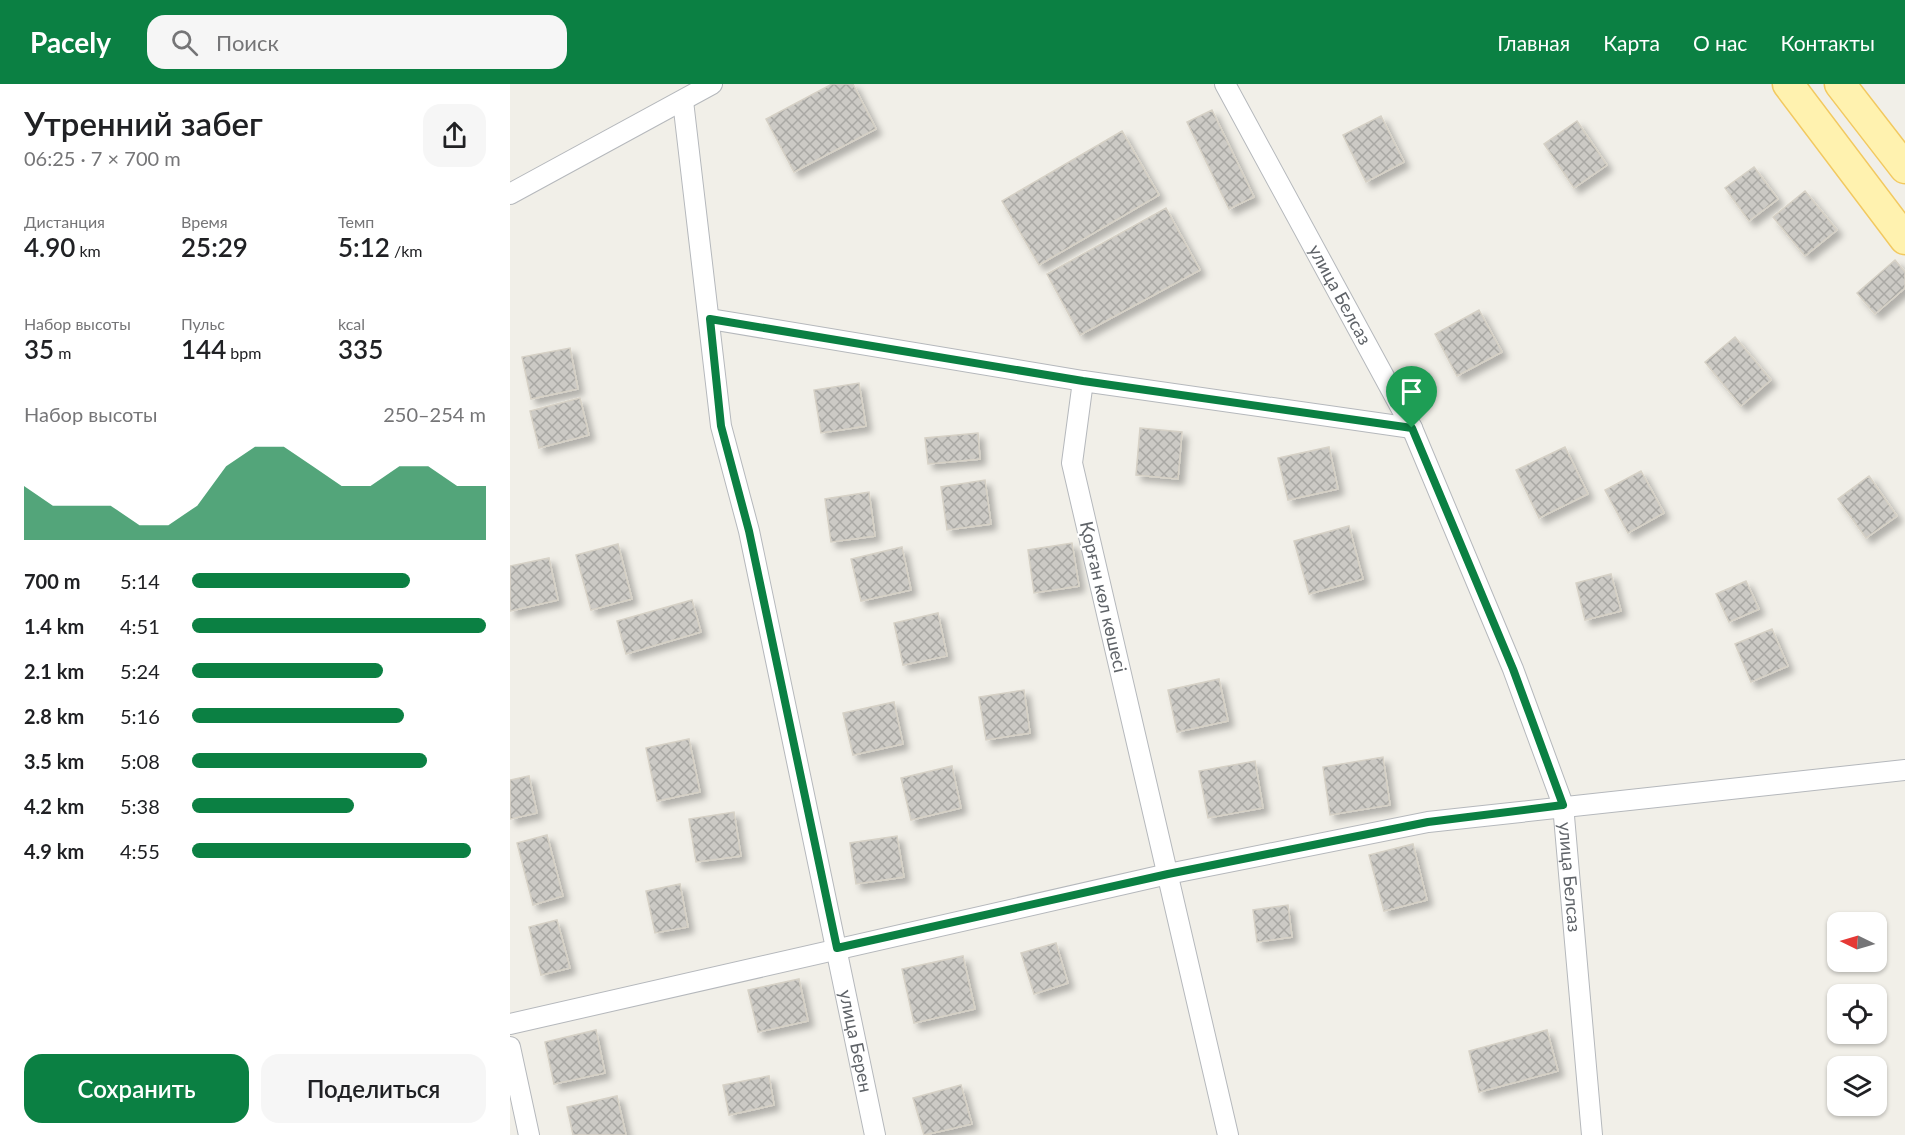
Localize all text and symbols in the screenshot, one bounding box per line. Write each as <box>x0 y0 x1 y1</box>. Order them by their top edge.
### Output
search box <box>147 15 567 69</box>
text: Pacely <box>30 25 111 59</box>
icon: search <box>168 26 201 59</box>
text: Поиск <box>216 29 279 56</box>
text: Главная <box>1497 30 1570 55</box>
text: Карта <box>1603 30 1660 55</box>
text: О нас <box>1693 30 1747 55</box>
text: Контакты <box>1780 30 1875 55</box>
text: Утренний забег <box>24 103 263 143</box>
button: share <box>423 104 486 167</box>
text: 06:25 · 7 × 700 m <box>24 146 181 170</box>
text: Дистанция <box>24 212 105 231</box>
text: Время <box>181 212 228 231</box>
text: Темп <box>338 212 374 231</box>
text: 4.90 <box>24 231 75 263</box>
text: 25:29 <box>181 231 248 263</box>
text: 5:12 <box>338 231 390 263</box>
text: km <box>75 241 101 260</box>
text: /km <box>390 241 422 260</box>
street label: улица Белсаз <box>1304 241 1377 348</box>
text: Набор высоты <box>24 314 131 333</box>
text: Пульс <box>181 314 225 333</box>
text: kcal <box>338 314 365 333</box>
text: 35 <box>24 333 54 365</box>
text: 144 <box>181 333 226 365</box>
text: 335 <box>338 333 383 365</box>
text: m <box>54 343 71 362</box>
text: bpm <box>226 343 261 362</box>
pin <box>1386 366 1437 428</box>
icon: arrive <box>1395 375 1428 408</box>
text: Набор высоты <box>24 402 157 426</box>
text: 250–254 m <box>383 402 486 426</box>
street label: Қорған көл көшесі <box>1076 519 1132 675</box>
text: 700 m <box>24 569 80 593</box>
text: 5:14 <box>120 569 160 593</box>
text: 1.4 km <box>24 614 84 638</box>
text: 4:51 <box>120 614 160 638</box>
text: 2.1 km <box>24 659 84 683</box>
text: 5:24 <box>120 659 160 683</box>
text: 2.8 km <box>24 704 84 728</box>
text: 5:16 <box>120 704 160 728</box>
text: 3.5 km <box>24 749 84 773</box>
text: 5:08 <box>120 749 160 773</box>
text: 4.2 km <box>24 794 84 818</box>
text: 5:38 <box>120 794 160 818</box>
street label: улица Белсаз <box>1555 821 1586 933</box>
text: 4.9 km <box>24 839 84 863</box>
text: 4:55 <box>120 839 160 863</box>
north arrow <box>1827 912 1887 972</box>
map controls <box>1827 912 1887 1116</box>
button: locate <box>1827 984 1887 1044</box>
street label: улица Берен <box>835 988 878 1094</box>
button: Сохранить <box>24 1054 249 1123</box>
button: Поделиться <box>261 1054 486 1123</box>
button: layers <box>1827 1056 1887 1116</box>

